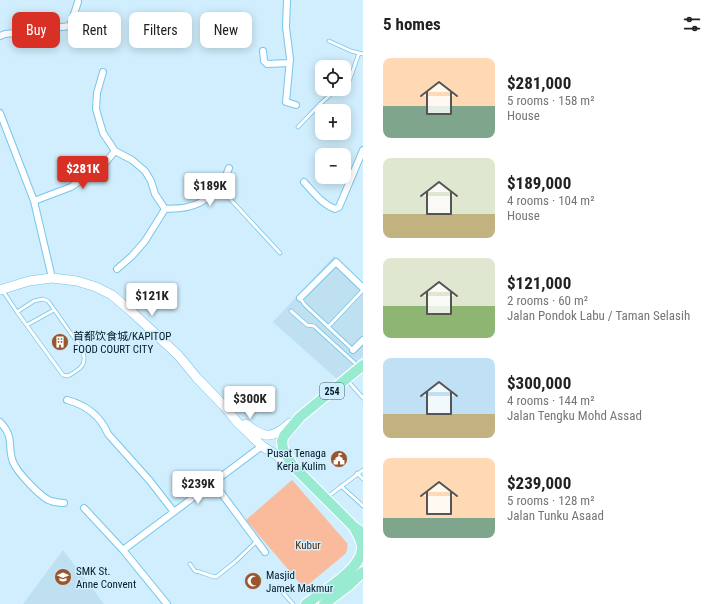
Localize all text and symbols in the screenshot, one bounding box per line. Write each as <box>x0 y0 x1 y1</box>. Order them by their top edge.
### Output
chip: Buy <box>12 12 60 48</box>
chip: Rent <box>68 12 121 48</box>
chip: Filters <box>129 12 192 48</box>
chip: New <box>200 12 252 48</box>
icon: filters <box>681 13 703 35</box>
text: 5 homes <box>383 14 441 34</box>
map controls <box>315 60 351 184</box>
button: locate <box>315 60 351 96</box>
text: $281,000 <box>507 73 571 93</box>
icon: home <box>415 74 463 122</box>
text: 5 rooms · 158 m² <box>507 93 594 108</box>
button: + <box>315 104 351 140</box>
text: House <box>507 108 540 123</box>
button: − <box>315 148 351 184</box>
pin: $281K <box>55 156 111 190</box>
text: $281K <box>66 161 100 176</box>
pin: $189K <box>182 173 238 207</box>
text: $189,000 <box>507 173 571 193</box>
icon: home <box>415 174 463 222</box>
text: $189K <box>193 178 227 193</box>
text: 4 rooms · 104 m² <box>507 193 594 208</box>
text: House <box>507 208 540 223</box>
text: $121,000 <box>507 273 571 293</box>
icon: home <box>415 274 463 322</box>
pin: $121K <box>124 283 180 317</box>
text: $121K <box>135 288 169 303</box>
text: 2 rooms · 60 m² <box>507 293 588 308</box>
text: Jalan Pondok Labu / Taman Selasih <box>507 308 690 323</box>
place label: 首都饮食城/KAPITOP FOOD COURT CITY <box>73 330 171 356</box>
building icon: 首都饮食城/KAPITOP FOOD COURT CITY <box>50 332 70 352</box>
text: $300,000 <box>507 373 571 393</box>
icon: home <box>415 374 463 422</box>
road number: 254 <box>320 383 344 399</box>
pin: $300K <box>222 386 278 420</box>
text: $300K <box>233 391 267 406</box>
text: 4 rooms · 144 m² <box>507 393 594 408</box>
text: Jalan Tengku Mohd Assad <box>507 408 642 423</box>
place label: Pusat Tenaga Kerja Kulim <box>267 447 326 473</box>
public building icon: Pusat Tenaga Kerja Kulim <box>329 449 349 469</box>
pin: $239K <box>170 471 226 505</box>
text: $239,000 <box>507 473 571 493</box>
icon: home <box>415 474 463 522</box>
text: $239K <box>181 476 215 491</box>
text: 5 rooms · 128 m² <box>507 493 594 508</box>
text: Jalan Tunku Asaad <box>507 508 604 523</box>
park label: Kubur <box>295 539 321 552</box>
place label: SMK St. Anne Convent <box>76 565 136 591</box>
school or university icon: SMK St. Anne Convent <box>53 567 73 587</box>
place label: Masjid Jamek Makmur <box>266 569 334 595</box>
mosque icon: Masjid Jamek Makmur <box>243 571 263 591</box>

